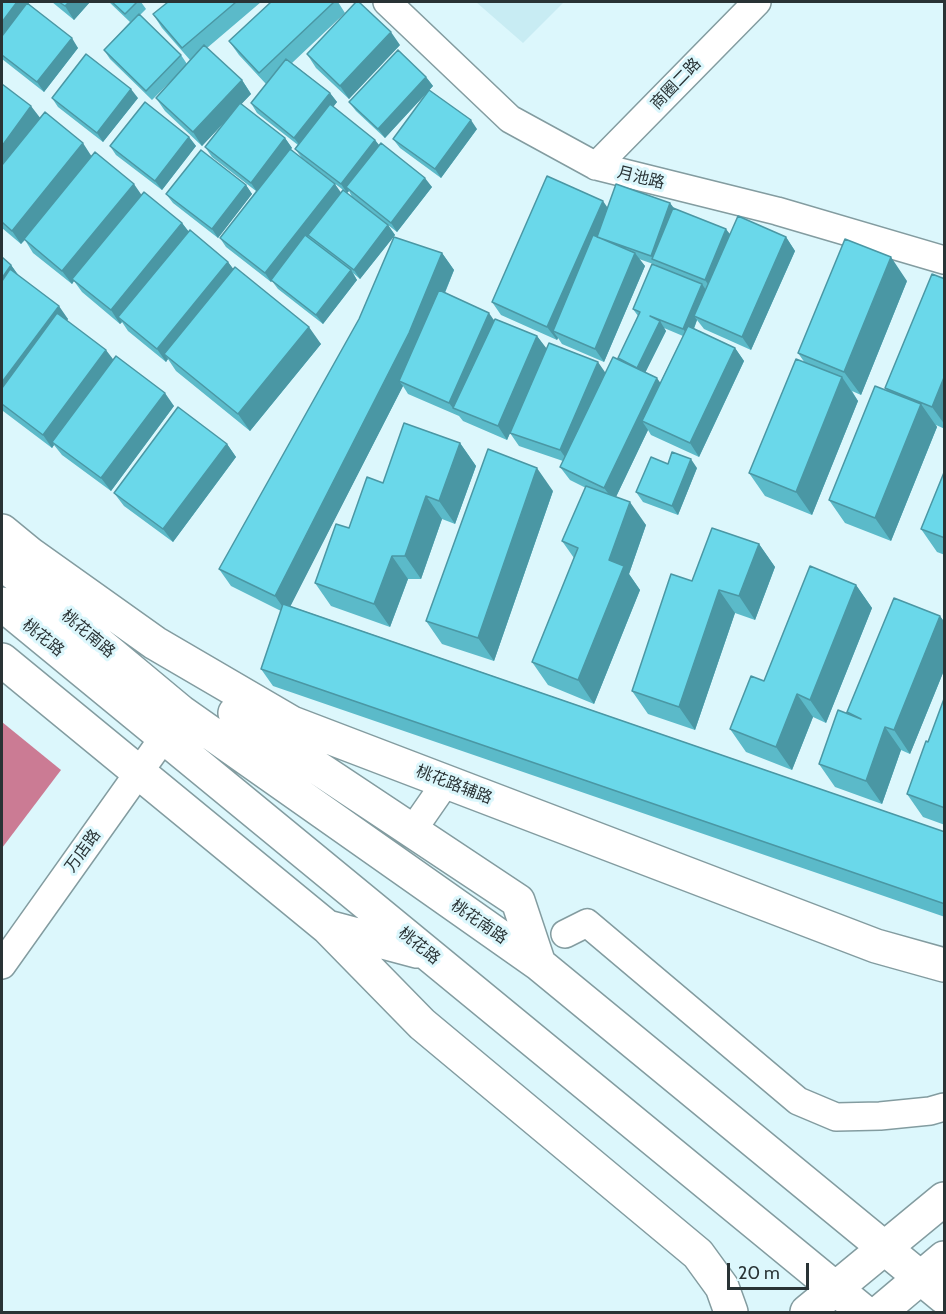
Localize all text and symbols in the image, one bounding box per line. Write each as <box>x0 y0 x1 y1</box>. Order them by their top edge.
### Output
street label: 商圈二路 <box>647 54 705 114</box>
street label: 月池路 <box>615 163 667 193</box>
street label: 桃花南路 <box>57 606 119 662</box>
street label: 桃花路 <box>18 615 68 661</box>
street label: 桃花路辅路 <box>413 762 495 808</box>
street label: 万店路 <box>61 826 105 876</box>
street label: 桃花南路 <box>447 896 511 948</box>
street label: 桃花路 <box>394 923 444 969</box>
scale bar <box>730 1251 812 1289</box>
text: 20 m <box>738 1262 780 1284</box>

